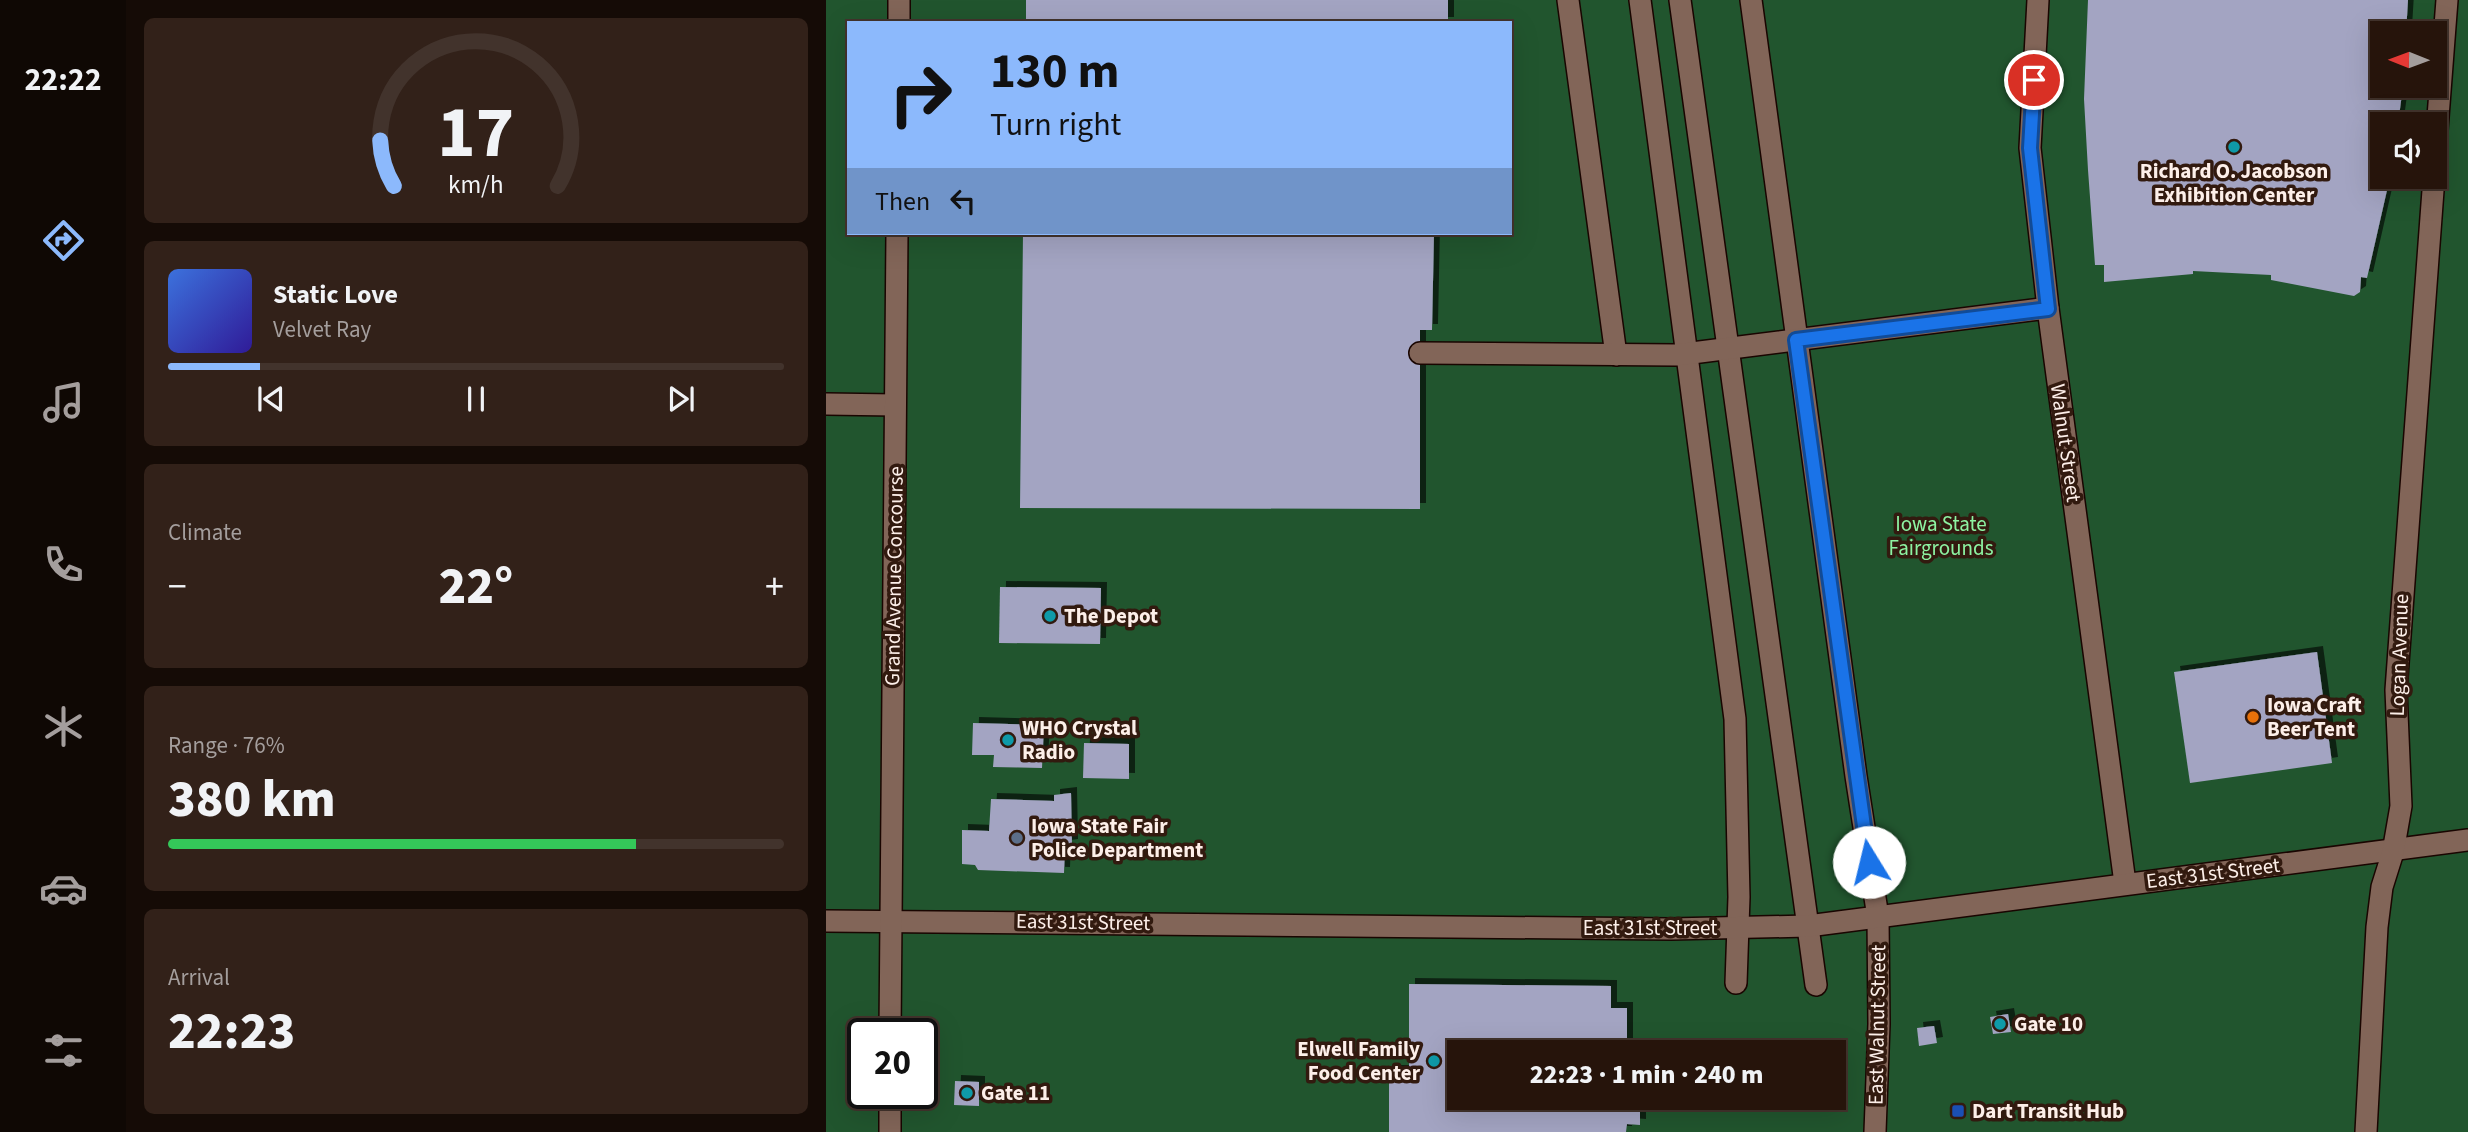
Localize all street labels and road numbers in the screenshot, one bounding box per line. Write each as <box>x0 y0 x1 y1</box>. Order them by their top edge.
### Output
street label: Walnut Street <box>2043 382 2089 504</box>
street label: Grand Avenue Concourse <box>877 466 911 686</box>
street label: Logan Avenue <box>2382 593 2416 717</box>
street label: East 31st Street <box>2144 850 2282 896</box>
street label: East 31st Street <box>1015 906 1151 938</box>
street label: East 31st Street <box>1583 913 1717 943</box>
street label: East Walnut Street <box>1861 945 1893 1105</box>

